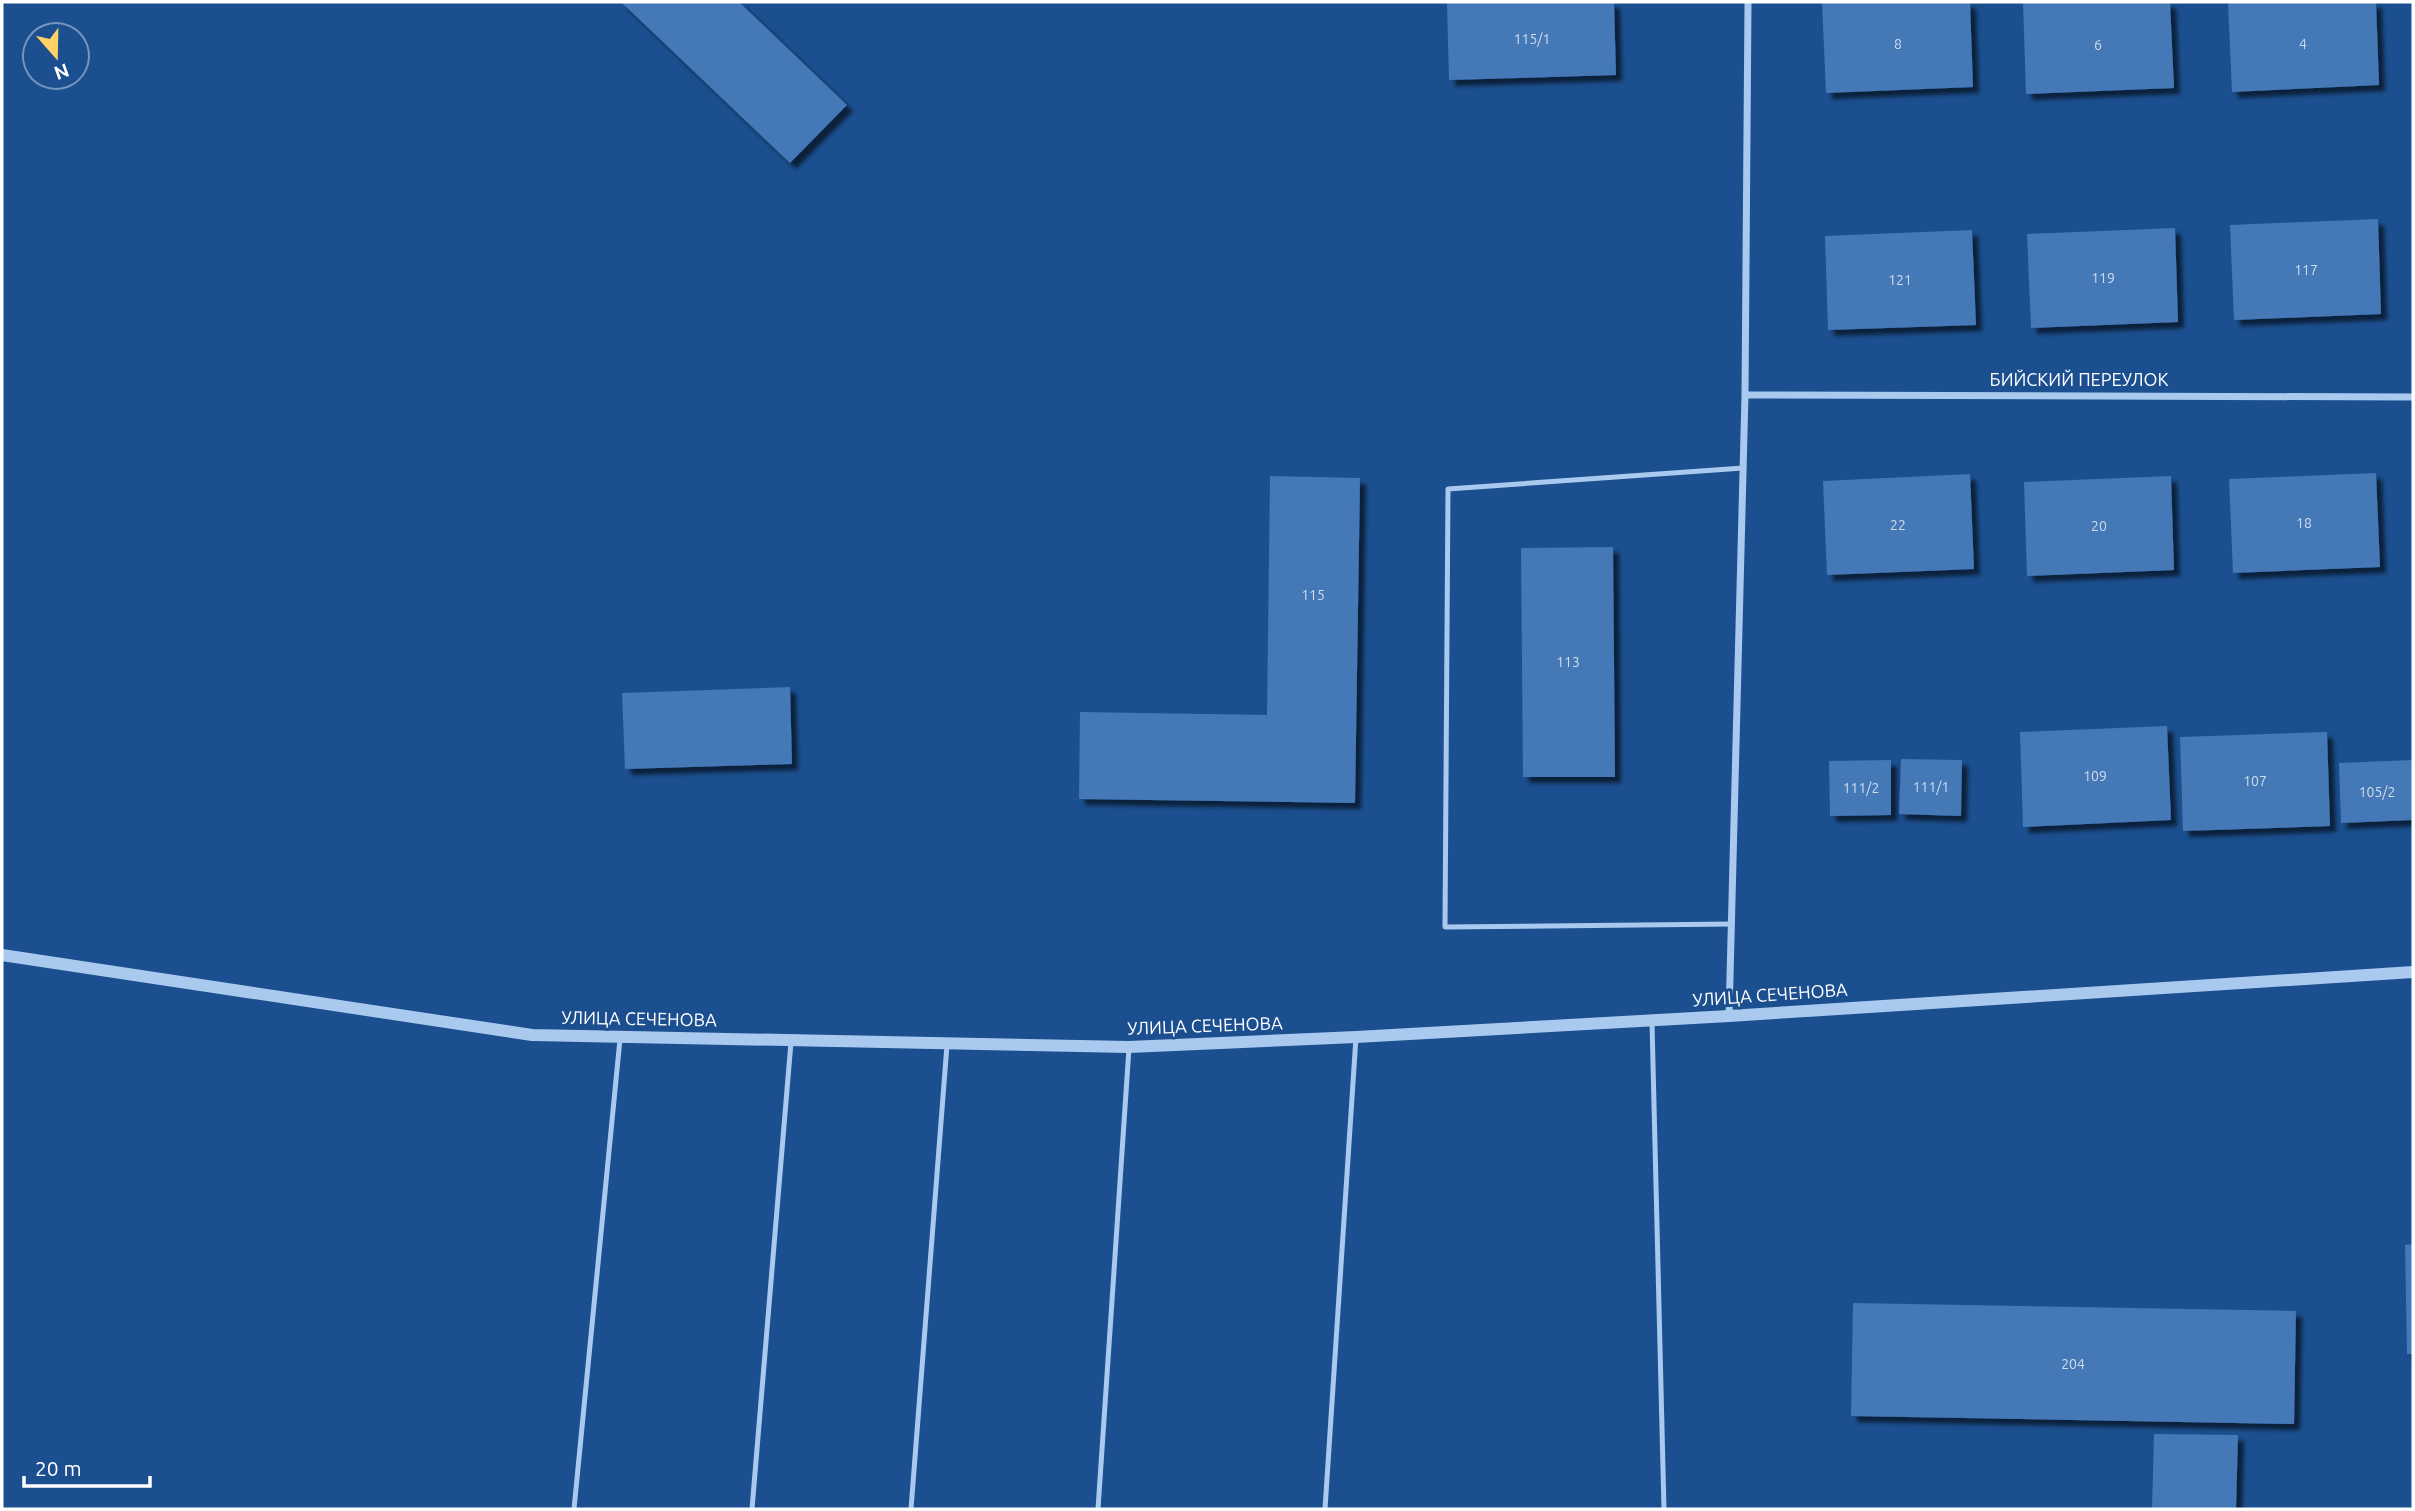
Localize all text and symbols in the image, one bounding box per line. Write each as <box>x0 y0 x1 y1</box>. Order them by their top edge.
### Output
north arrow <box>21 21 91 91</box>
house number: 115/1 <box>1514 31 1550 47</box>
house number: 8 <box>1894 36 1902 52</box>
house number: 4 <box>2299 36 2307 52</box>
house number: 6 <box>2094 37 2102 53</box>
text: N <box>51 59 72 85</box>
house number: 117 <box>2294 262 2318 278</box>
house number: 119 <box>2091 270 2115 286</box>
house number: 121 <box>1888 272 1912 288</box>
street label: БИЙСКИЙ ПЕРЕУЛОК <box>1990 369 2168 389</box>
house number: 18 <box>2296 515 2312 531</box>
house number: 22 <box>1890 517 1906 533</box>
house number: 20 <box>2091 518 2107 534</box>
house number: 115 <box>1301 587 1325 603</box>
house number: 113 <box>1556 654 1580 670</box>
house number: 109 <box>2083 768 2107 784</box>
house number: 107 <box>2243 773 2267 789</box>
house number: 111/1 <box>1913 779 1949 795</box>
house number: 111/2 <box>1843 780 1879 796</box>
house number: 105/2 <box>2359 784 2395 800</box>
street label: УЛИЦА СЕЧЕНОВА <box>1692 979 1848 1009</box>
street label: УЛИЦА СЕЧЕНОВА <box>561 1007 717 1029</box>
street label: УЛИЦА СЕЧЕНОВА <box>1127 1012 1283 1038</box>
house number: 204 <box>2061 1356 2085 1372</box>
scale bar <box>24 1444 150 1488</box>
text: 20 m <box>35 1456 82 1480</box>

